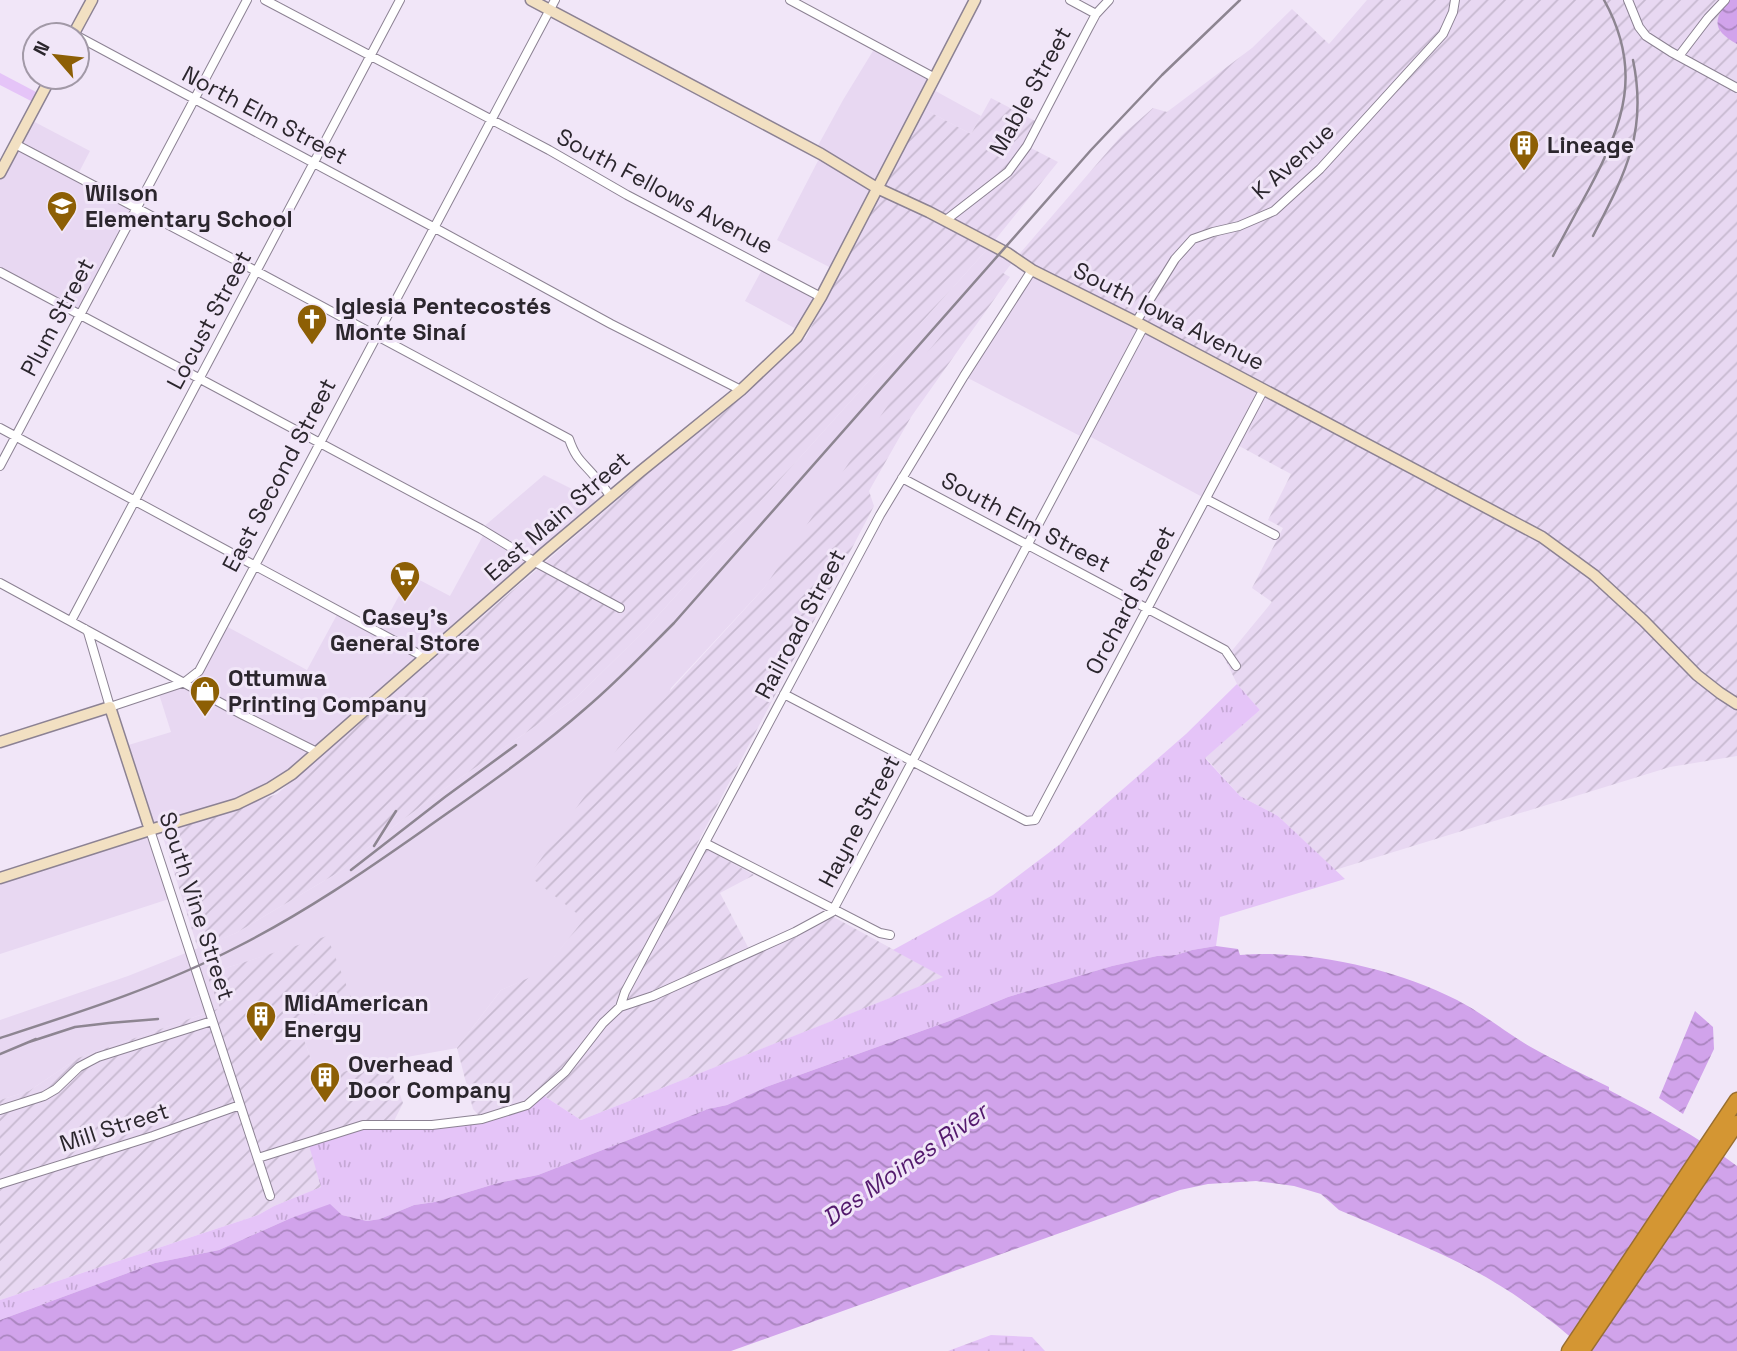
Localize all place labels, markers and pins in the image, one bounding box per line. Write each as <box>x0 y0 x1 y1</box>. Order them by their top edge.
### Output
building icon: Lineage <box>1507 128 1541 172</box>
place label: Lineage <box>1547 130 1634 160</box>
place label: Wilson Elementary School <box>85 178 293 234</box>
school or university icon: Wilson Elementary School <box>45 189 79 233</box>
place label: Iglesia Pentecostés Monte Sinaí <box>335 291 551 347</box>
church icon: Iglesia Pentecostés Monte Sinaí <box>295 302 329 346</box>
supermarket icon: Casey's General Store <box>388 559 422 603</box>
place label: Casey's General Store <box>330 602 480 658</box>
place label: Ottumwa Printing Company <box>228 663 427 719</box>
shop icon: Ottumwa Printing Company <box>188 674 222 718</box>
place label: MidAmerican Energy <box>284 988 429 1044</box>
building icon: MidAmerican Energy <box>244 999 278 1043</box>
place label: Overhead Door Company <box>348 1049 511 1105</box>
building icon: Overhead Door Company <box>308 1060 342 1104</box>

